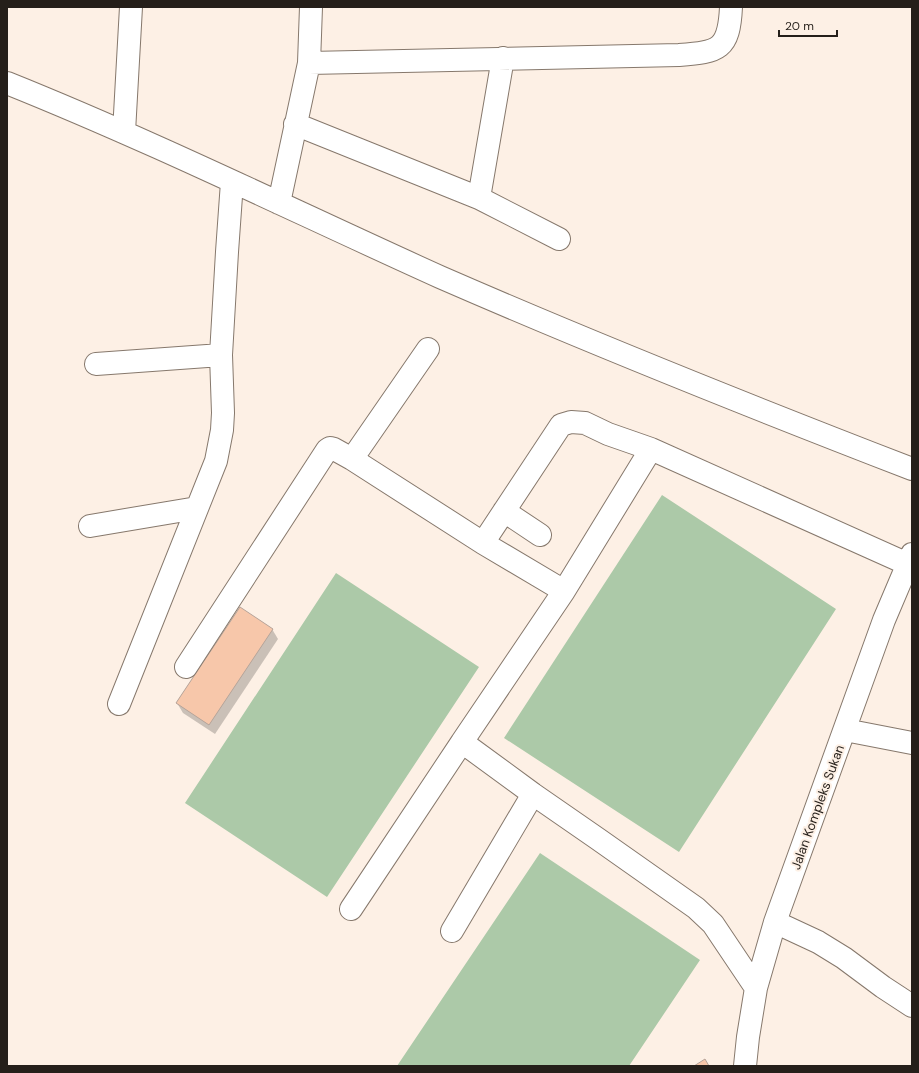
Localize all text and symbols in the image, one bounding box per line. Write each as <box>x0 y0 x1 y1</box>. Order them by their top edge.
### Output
scale bar <box>779 12 837 38</box>
text: 20 m <box>785 18 814 34</box>
street label: Jalan Kompleks Sukan <box>787 742 848 872</box>

